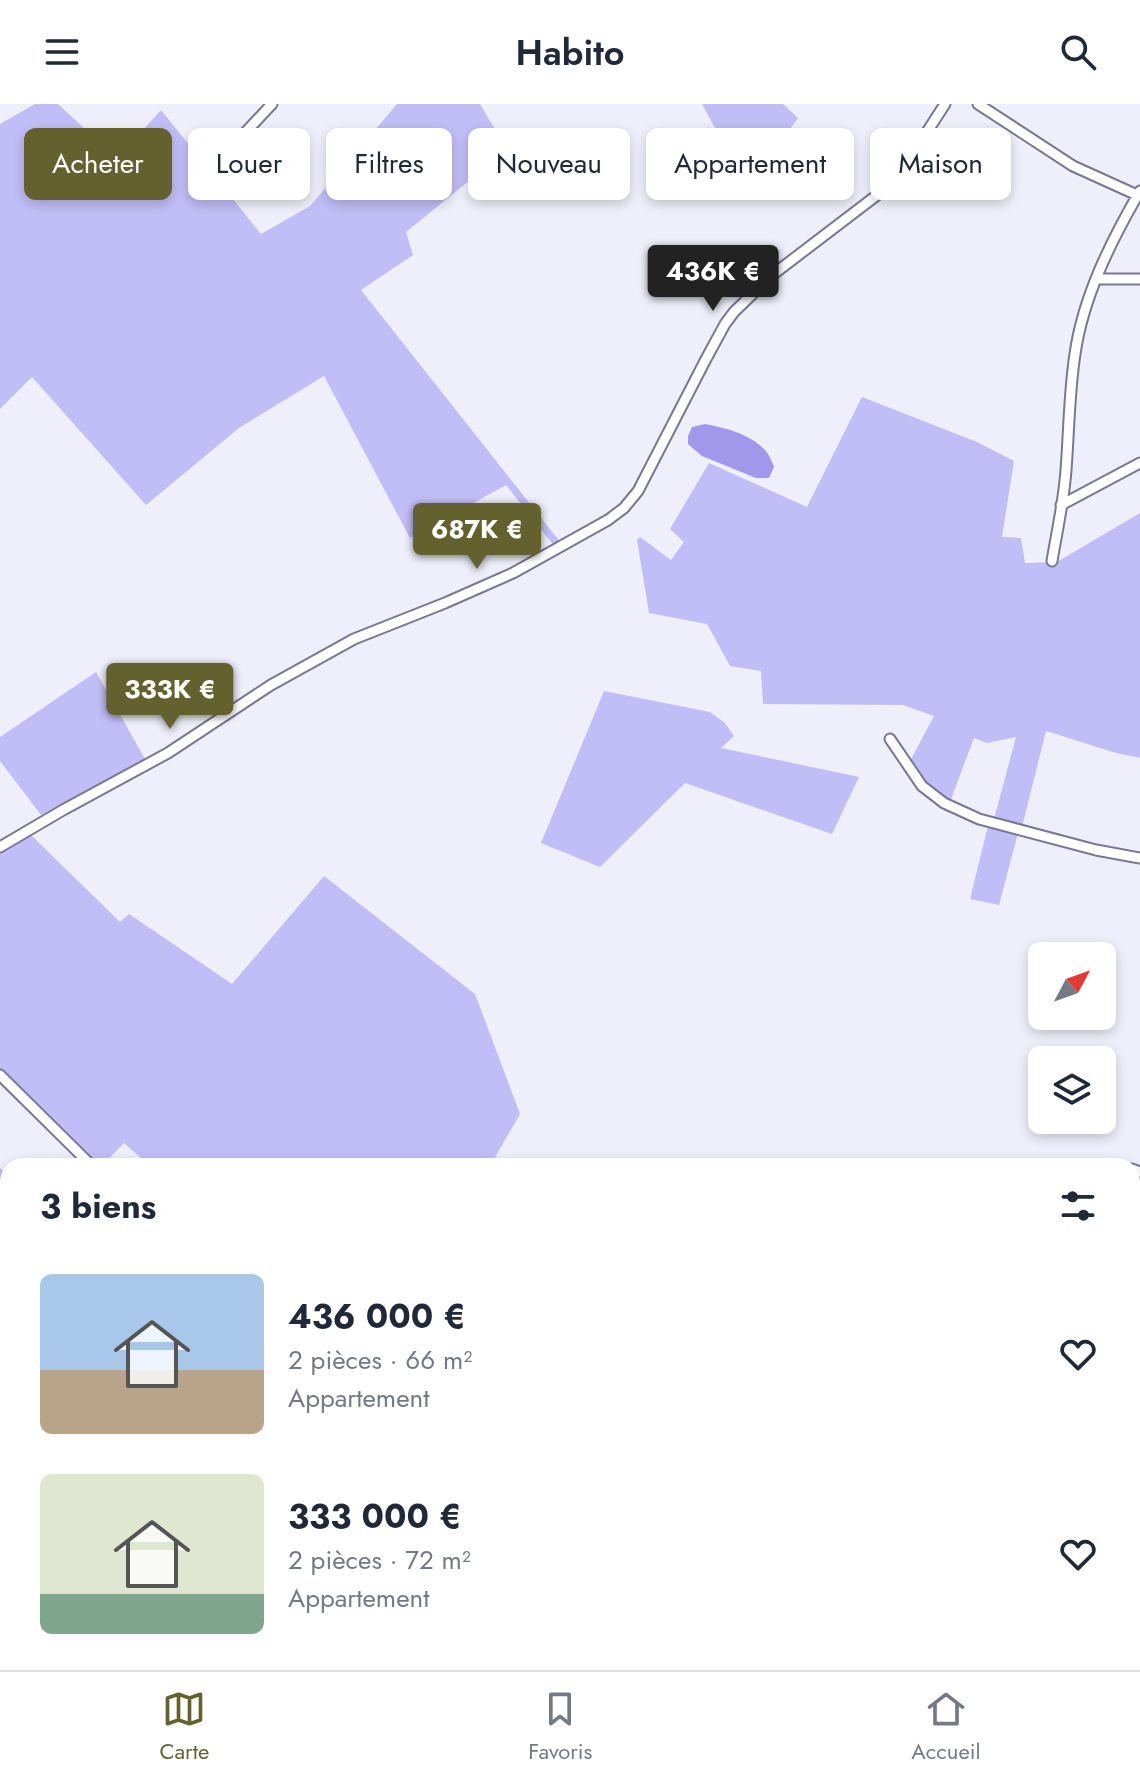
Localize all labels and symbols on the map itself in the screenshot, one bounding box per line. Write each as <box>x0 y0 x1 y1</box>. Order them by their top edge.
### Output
pin: 436K € <box>648 245 778 313</box>
pin: 687K € <box>412 503 542 571</box>
pin: 333K € <box>105 663 235 731</box>
north arrow <box>1028 942 1116 1030</box>

